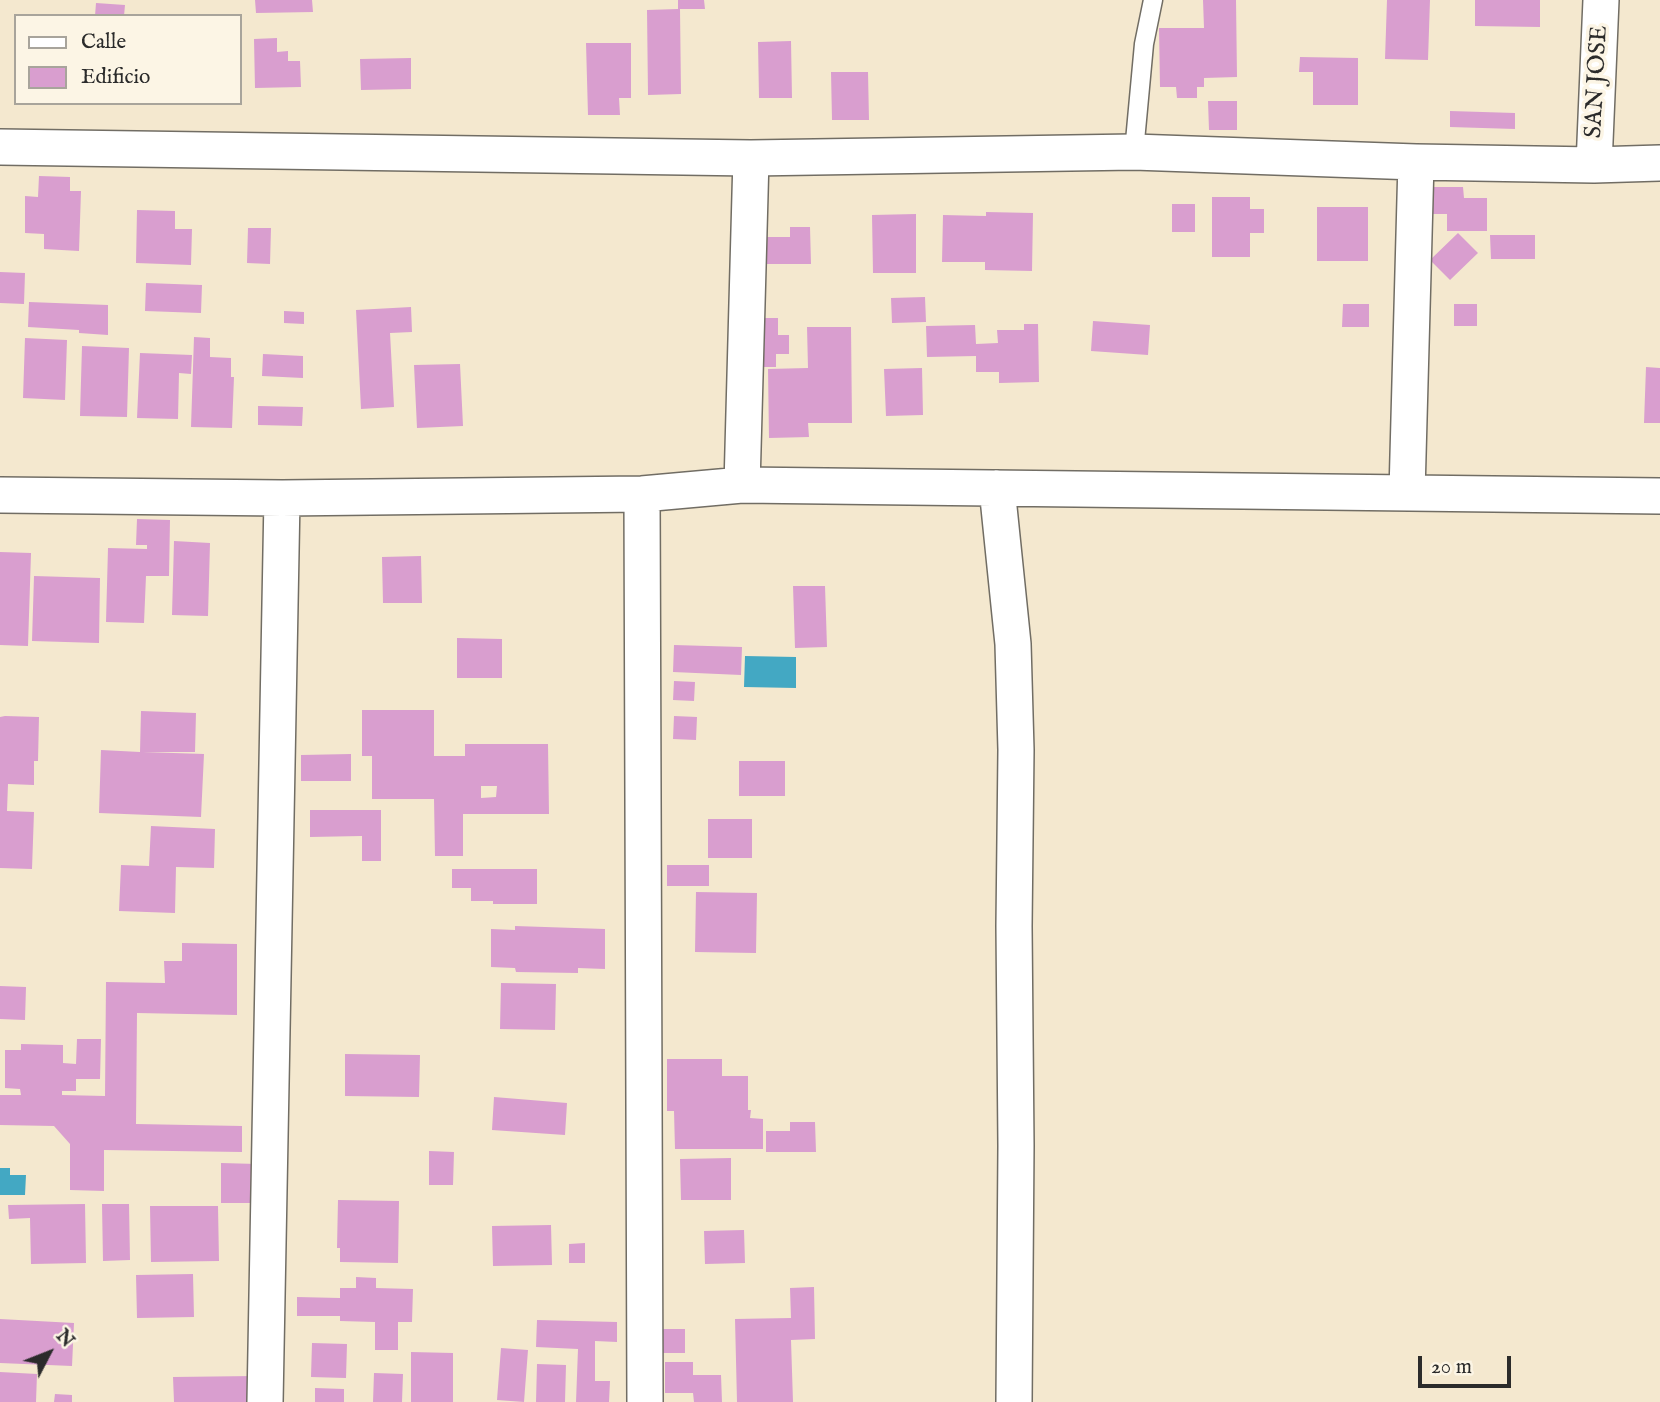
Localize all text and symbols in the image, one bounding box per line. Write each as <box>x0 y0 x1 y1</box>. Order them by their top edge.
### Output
legend <box>14 14 242 105</box>
street label: SAN JOSE <box>1581 25 1615 139</box>
text: Calle <box>81 29 126 56</box>
text: Edificio <box>81 64 150 91</box>
north arrow <box>14 1318 84 1388</box>
text: N <box>50 1325 79 1353</box>
scale bar <box>1422 1342 1515 1386</box>
text: 20 m <box>1431 1354 1472 1381</box>

